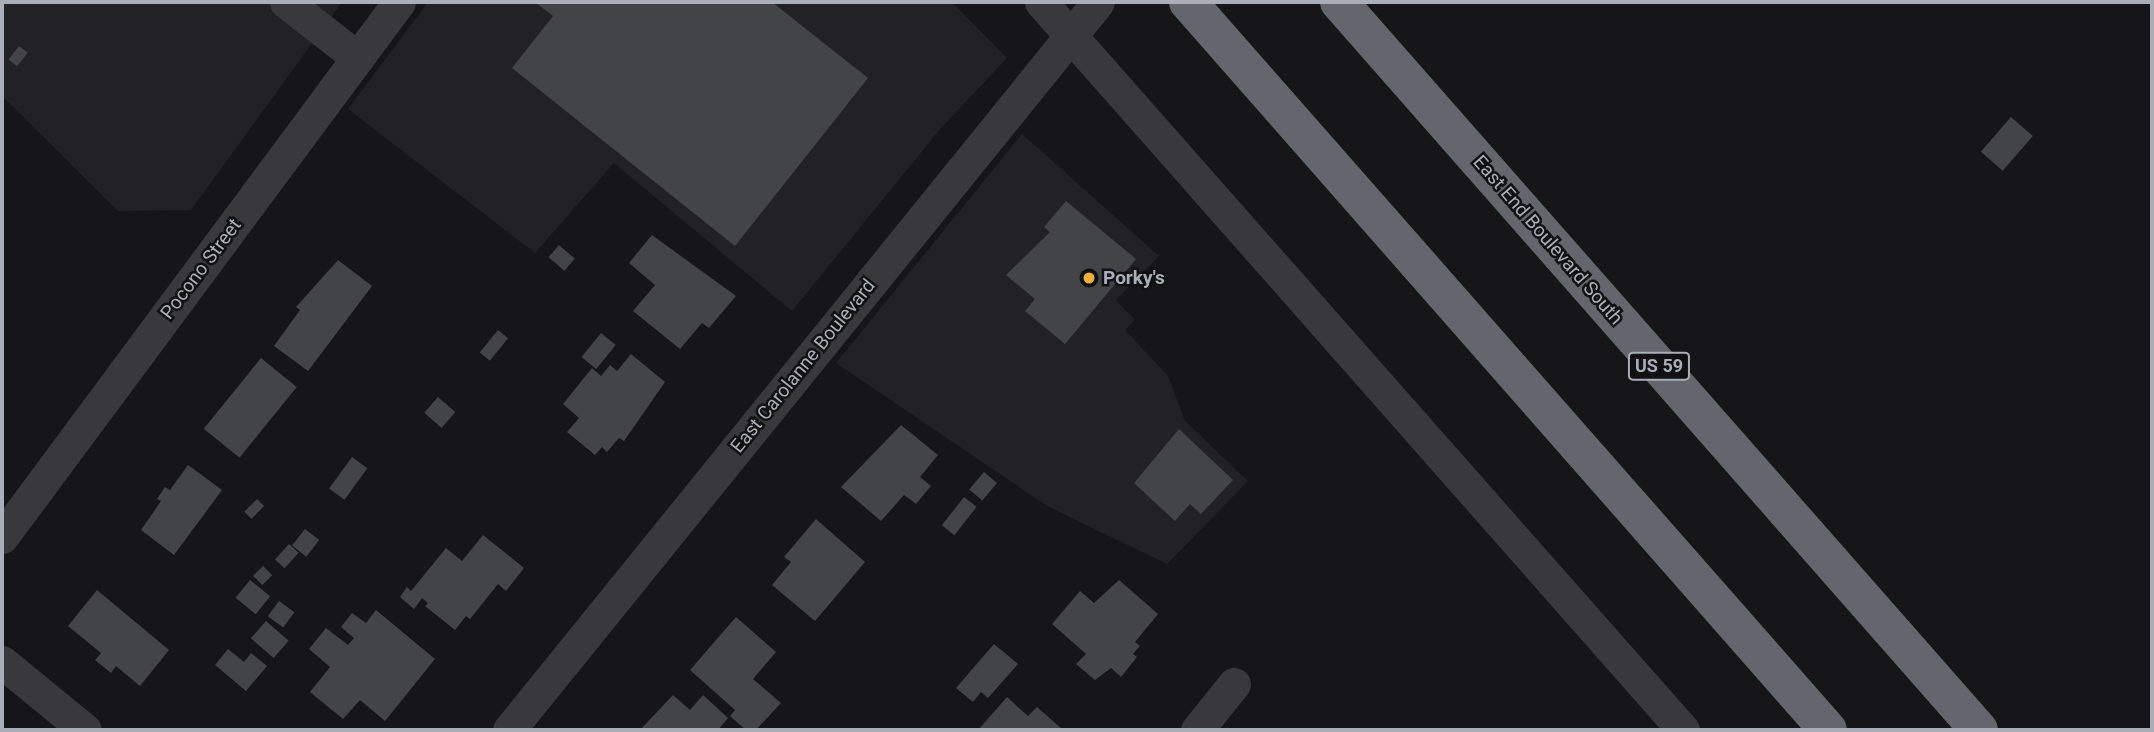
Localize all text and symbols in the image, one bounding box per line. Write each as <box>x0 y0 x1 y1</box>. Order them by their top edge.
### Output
street label: East End Boulevard South <box>1468 151 1628 329</box>
street label: Pocono Street <box>156 214 246 324</box>
place label: Porky's <box>1103 267 1165 289</box>
marker: Porky's <box>1081 270 1097 286</box>
street label: East Carolanne Boulevard <box>726 275 880 457</box>
road number: US 59 <box>1628 352 1690 380</box>

